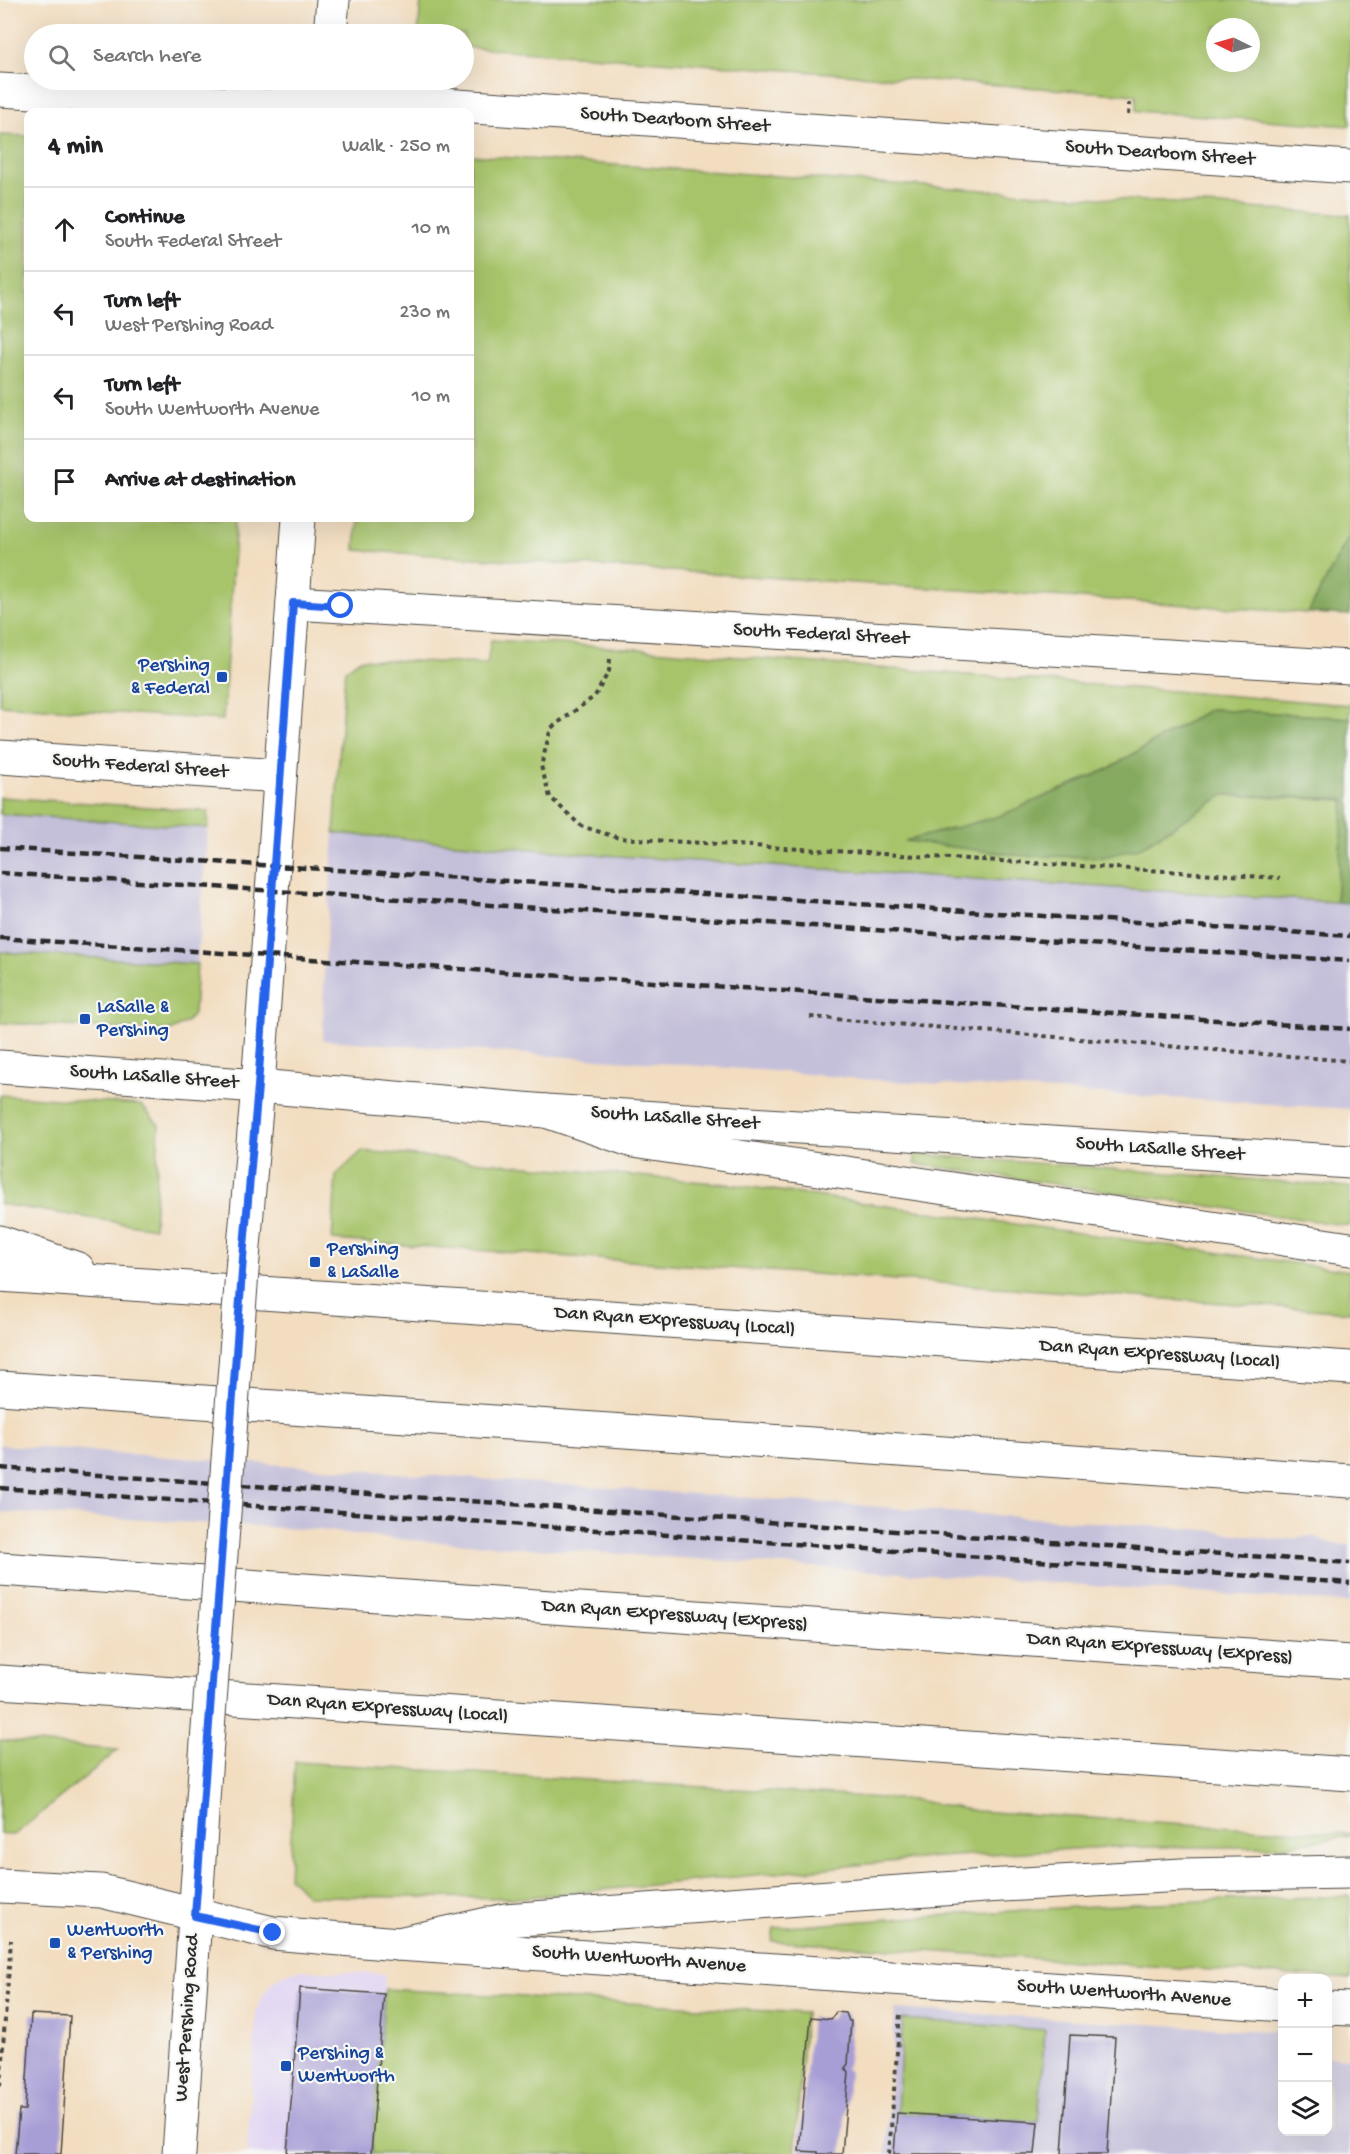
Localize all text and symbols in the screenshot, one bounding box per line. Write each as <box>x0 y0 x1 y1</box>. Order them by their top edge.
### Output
north arrow <box>1206 18 1260 72</box>
search box <box>24 24 474 90</box>
icon: search <box>45 41 78 74</box>
text: Search here <box>93 44 201 70</box>
street label: South Dearborn Street <box>580 103 772 139</box>
text: 4 min <box>48 132 103 163</box>
text: Walk · 250 m <box>342 136 450 159</box>
street label: South Dearborn Street <box>1065 136 1257 172</box>
text: Continue <box>105 205 185 231</box>
icon: ahead <box>48 213 81 246</box>
text: 10 m <box>412 218 450 241</box>
text: South Federal Street <box>105 231 281 254</box>
text: Turn left <box>105 289 179 315</box>
icon: left <box>48 297 81 330</box>
text: 230 m <box>400 302 450 325</box>
text: West Pershing Road <box>105 315 273 338</box>
text: Turn left <box>105 373 179 399</box>
icon: left <box>48 381 81 414</box>
text: 10 m <box>412 386 450 409</box>
text: South Wentworth Avenue <box>105 399 319 422</box>
icon: arrive <box>48 465 81 498</box>
text: Arrive at destination <box>105 468 295 494</box>
route start <box>327 592 353 618</box>
street label: South Federal Street <box>733 619 911 651</box>
place label: Pershing & Federal <box>131 655 210 701</box>
marker: Pershing & Federal <box>215 670 229 684</box>
street label: South Federal Street <box>51 749 230 785</box>
place label: LaSalle & Pershing <box>96 997 170 1043</box>
marker: LaSalle & Pershing <box>78 1012 92 1026</box>
street label: South LaSalle Street <box>69 1061 241 1095</box>
street label: South LaSalle Street <box>590 1102 762 1136</box>
street label: South LaSalle Street <box>1075 1133 1247 1167</box>
place label: Pershing & LaSalle <box>326 1239 400 1285</box>
marker: Pershing & LaSalle <box>308 1255 322 1269</box>
street label: Dan Ryan Expressway (Local) <box>552 1302 796 1342</box>
street label: Dan Ryan Expressway (Local) <box>1037 1335 1281 1375</box>
street label: Dan Ryan Expressway (Express) <box>539 1595 809 1637</box>
street label: Dan Ryan Expressway (Express) <box>1024 1628 1294 1670</box>
street label: Dan Ryan Expressway (Local) <box>265 1689 509 1729</box>
route end <box>259 1919 285 1945</box>
place label: Wentworth & Pershing <box>67 1920 164 1966</box>
street label: West Pershing Road <box>171 1931 205 2102</box>
marker: Wentworth & Pershing <box>48 1936 62 1950</box>
street label: South Wentworth Avenue <box>531 1941 747 1979</box>
map controls <box>1278 1974 1332 2136</box>
button: + <box>1278 1974 1332 2028</box>
street label: South Wentworth Avenue <box>1016 1975 1232 2013</box>
button: − <box>1278 2028 1332 2082</box>
place label: Pershing & Wentworth <box>297 2043 395 2089</box>
marker: Pershing & Wentworth <box>279 2059 293 2073</box>
button: layers <box>1278 2082 1332 2136</box>

